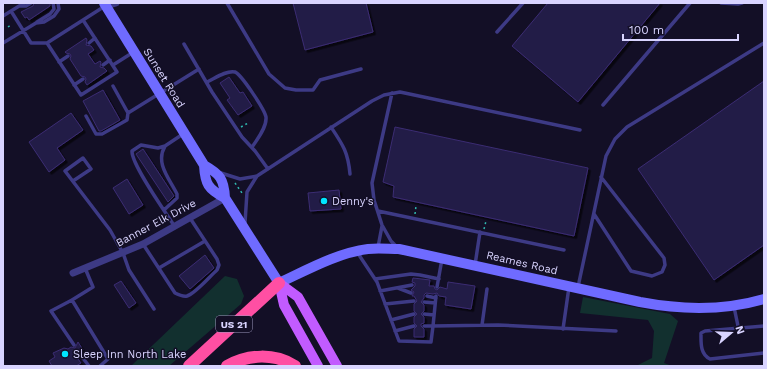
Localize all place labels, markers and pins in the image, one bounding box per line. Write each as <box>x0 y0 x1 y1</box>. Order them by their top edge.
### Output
place label: Denny's <box>332 195 374 208</box>
marker: Denny's <box>319 196 329 206</box>
place label: Sleep Inn North Lake <box>73 348 186 361</box>
marker: Sleep Inn North Lake <box>60 349 70 359</box>

